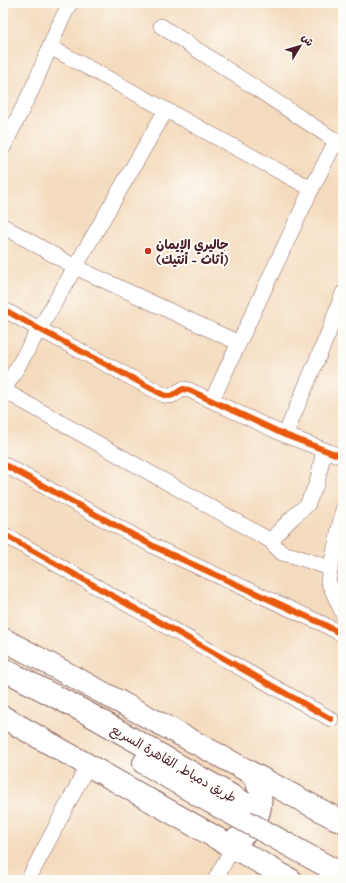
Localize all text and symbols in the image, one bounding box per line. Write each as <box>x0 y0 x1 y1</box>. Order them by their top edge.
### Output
north arrow <box>280 26 320 66</box>
text: ش <box>298 31 316 50</box>
place label: جاليري الإيمان (أثاث - أنتيك) <box>156 237 229 269</box>
marker: جاليري الإيمان (أثاث - أنتيك) <box>143 246 153 256</box>
street label: طريق دمياط, القاهرة السريع <box>107 721 239 808</box>

